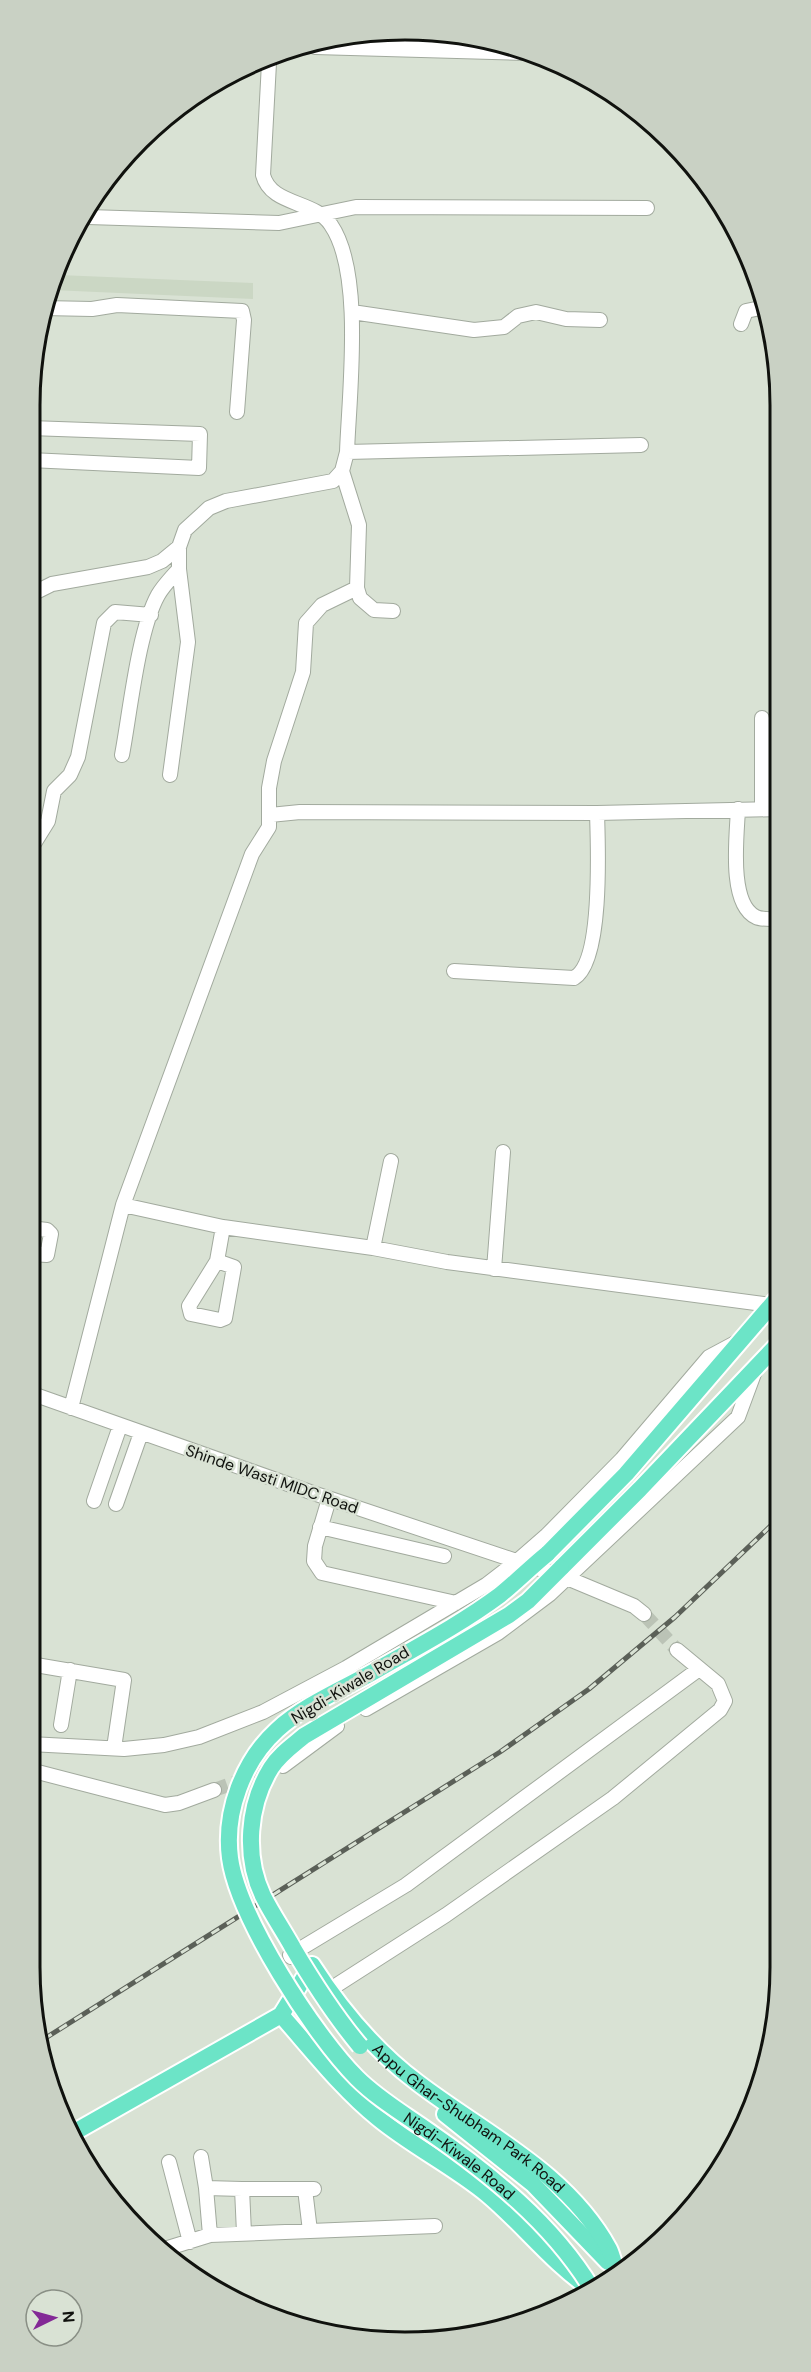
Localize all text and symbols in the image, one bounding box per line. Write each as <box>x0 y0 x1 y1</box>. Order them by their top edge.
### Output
street label: Shinde Wasti MIDC Road <box>183 1440 361 1518</box>
street label: Nigdi-Kiwale Road <box>287 1641 413 1729</box>
street label: Appu Ghar-Shubham Park Road <box>368 2038 570 2197</box>
street label: Nigdi-Kiwale Road <box>400 2107 520 2204</box>
north arrow <box>24 2288 84 2348</box>
text: N <box>57 2310 79 2323</box>

